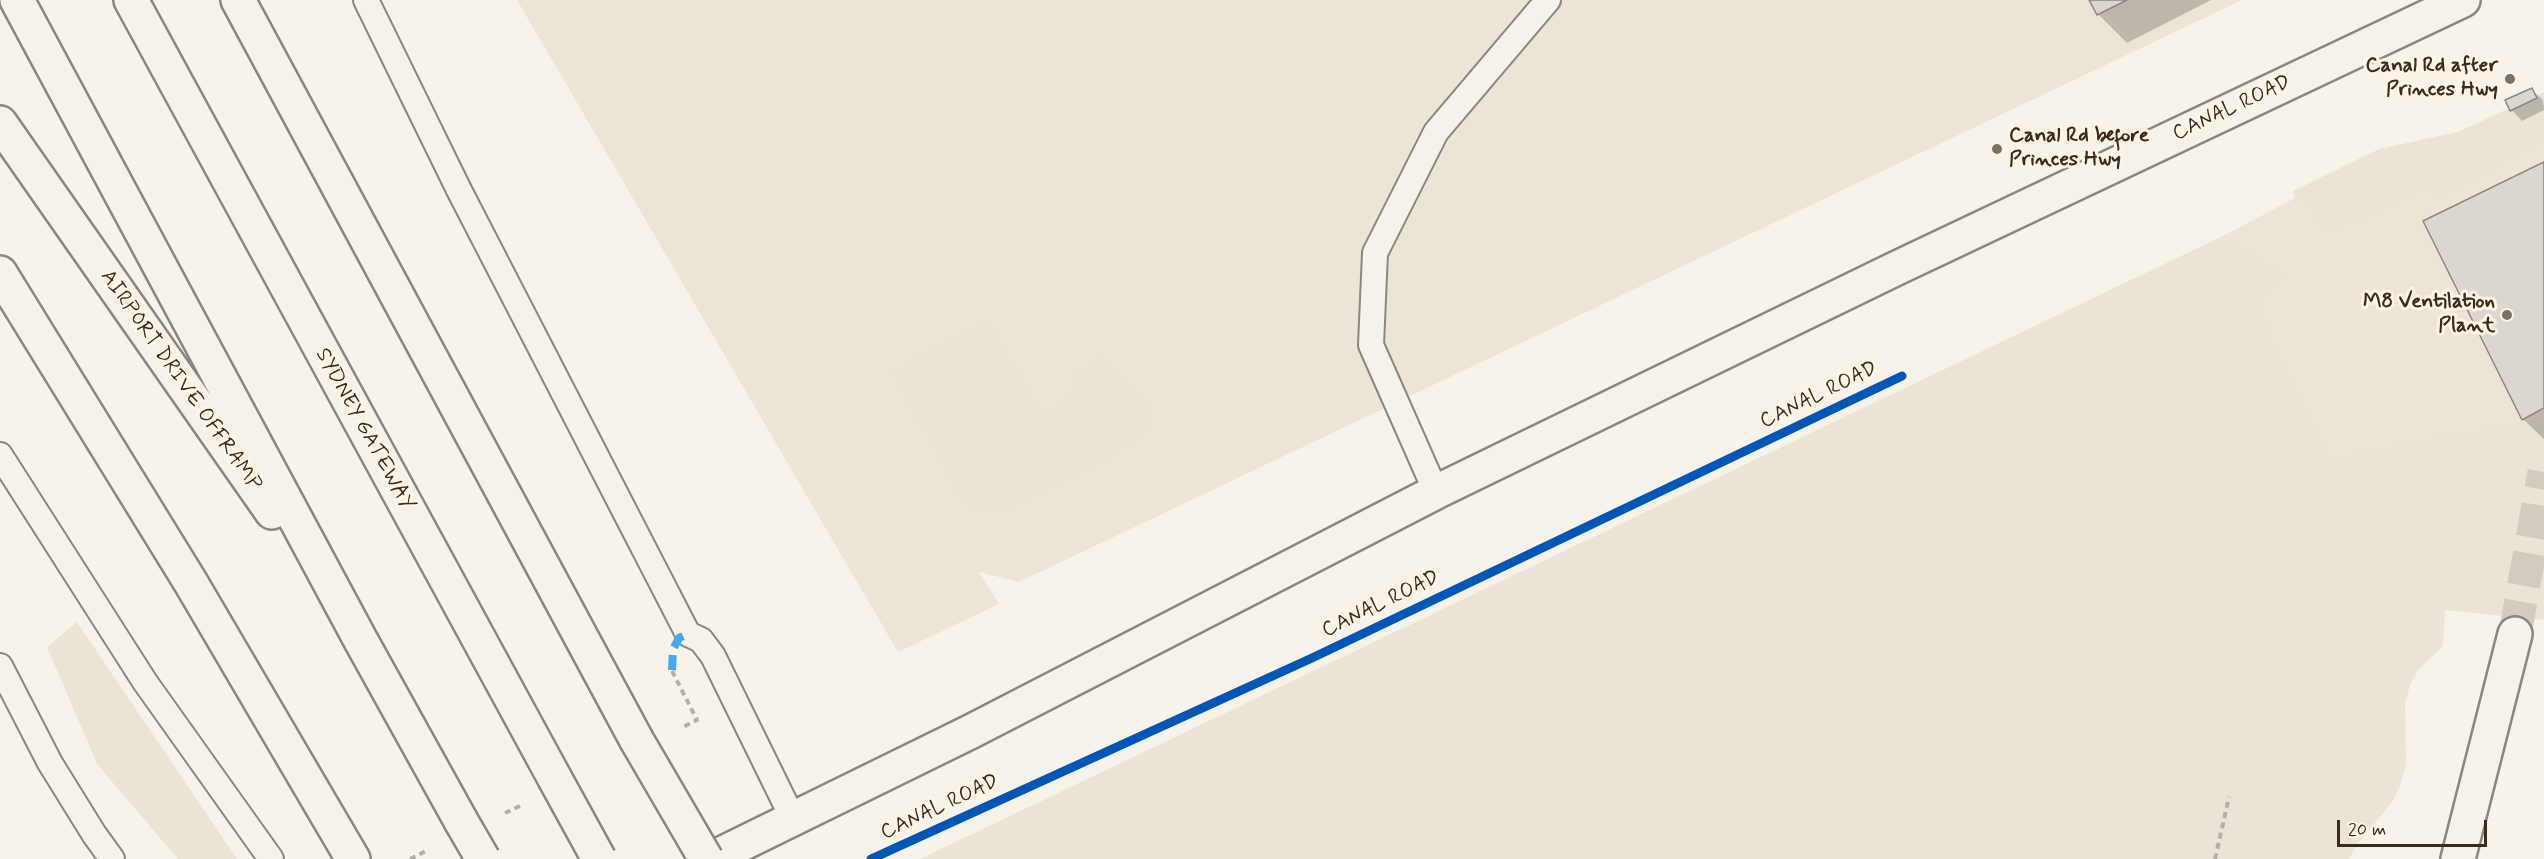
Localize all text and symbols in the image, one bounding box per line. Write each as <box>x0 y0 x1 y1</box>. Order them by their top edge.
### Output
place label: Canal Rd after Princes Hwy <box>2365 54 2498 104</box>
street label: CANAL ROAD <box>2169 71 2295 147</box>
marker: Canal Rd after Princes Hwy <box>2503 72 2517 86</box>
place label: Canal Rd before Princes Hwy <box>2009 124 2149 174</box>
marker: Canal Rd before Princes Hwy <box>1990 142 2004 156</box>
street label: AIRPORT DRIVE OFFRAMP <box>94 266 266 496</box>
place label: M8 Ventilation Plant <box>2363 290 2495 340</box>
marker: M8 Ventilation Plant <box>2500 308 2514 322</box>
street label: SYDNEY GATEWAY <box>309 344 419 516</box>
street label: CANAL ROAD <box>1756 357 1882 435</box>
street label: CANAL ROAD <box>1318 566 1444 644</box>
street label: CANAL ROAD <box>877 770 1003 846</box>
scale bar <box>2340 808 2490 846</box>
text: 20 m <box>2348 818 2386 842</box>

